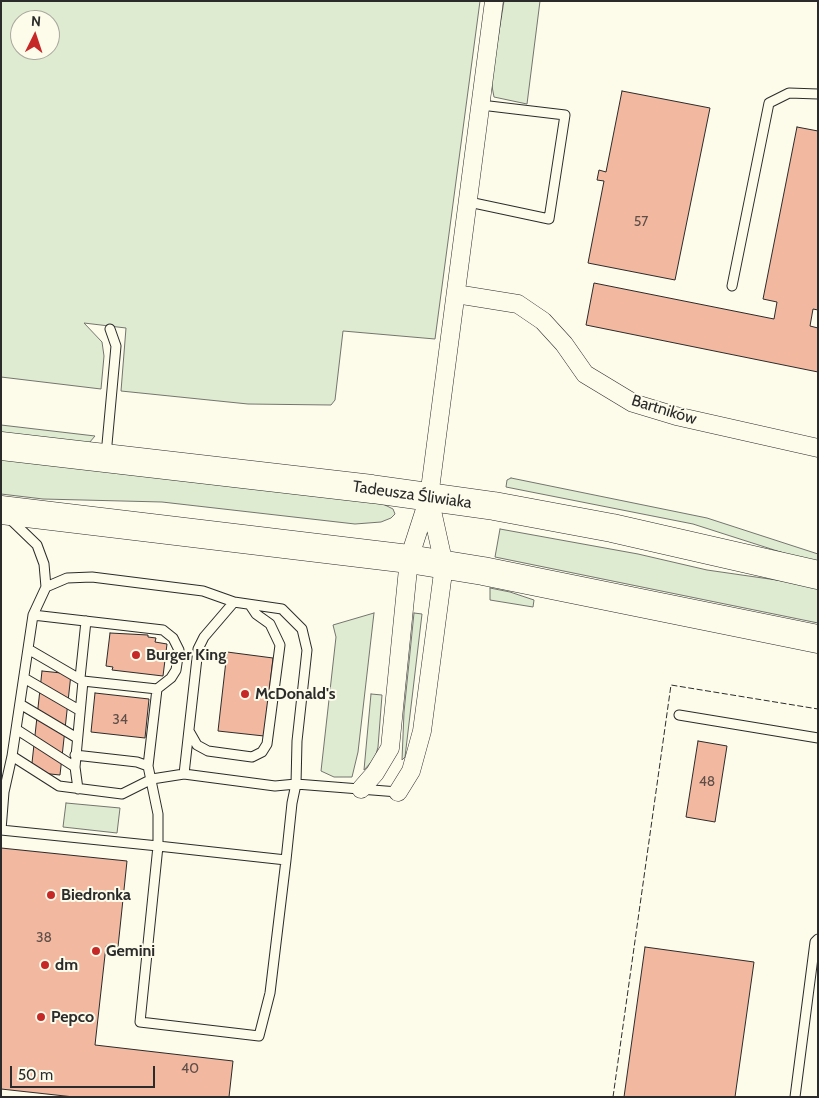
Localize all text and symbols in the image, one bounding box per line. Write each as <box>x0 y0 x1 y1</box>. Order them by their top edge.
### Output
north arrow <box>10 10 60 60</box>
text: N <box>30 12 42 30</box>
house number: 57 <box>634 214 648 230</box>
street label: Bartników <box>629 391 699 429</box>
street label: Tadeusza Śliwiaka <box>351 477 473 513</box>
place label: Burger King <box>146 645 226 665</box>
marker: Burger King <box>130 649 142 661</box>
place label: McDonald's <box>255 684 335 704</box>
marker: McDonald's <box>239 688 251 700</box>
house number: 34 <box>112 712 128 728</box>
house number: 48 <box>699 774 715 790</box>
place label: Biedronka <box>61 885 131 905</box>
marker: Biedronka <box>45 889 57 901</box>
house number: 38 <box>36 930 52 946</box>
place label: Gemini <box>106 941 155 961</box>
marker: Gemini <box>90 945 102 957</box>
place label: dm <box>55 955 78 975</box>
marker: dm <box>39 959 51 971</box>
place label: Pepco <box>51 1007 94 1027</box>
marker: Pepco <box>35 1011 47 1023</box>
scale bar <box>12 1056 158 1088</box>
house number: 40 <box>181 1061 199 1077</box>
text: 50 m <box>18 1066 53 1084</box>

